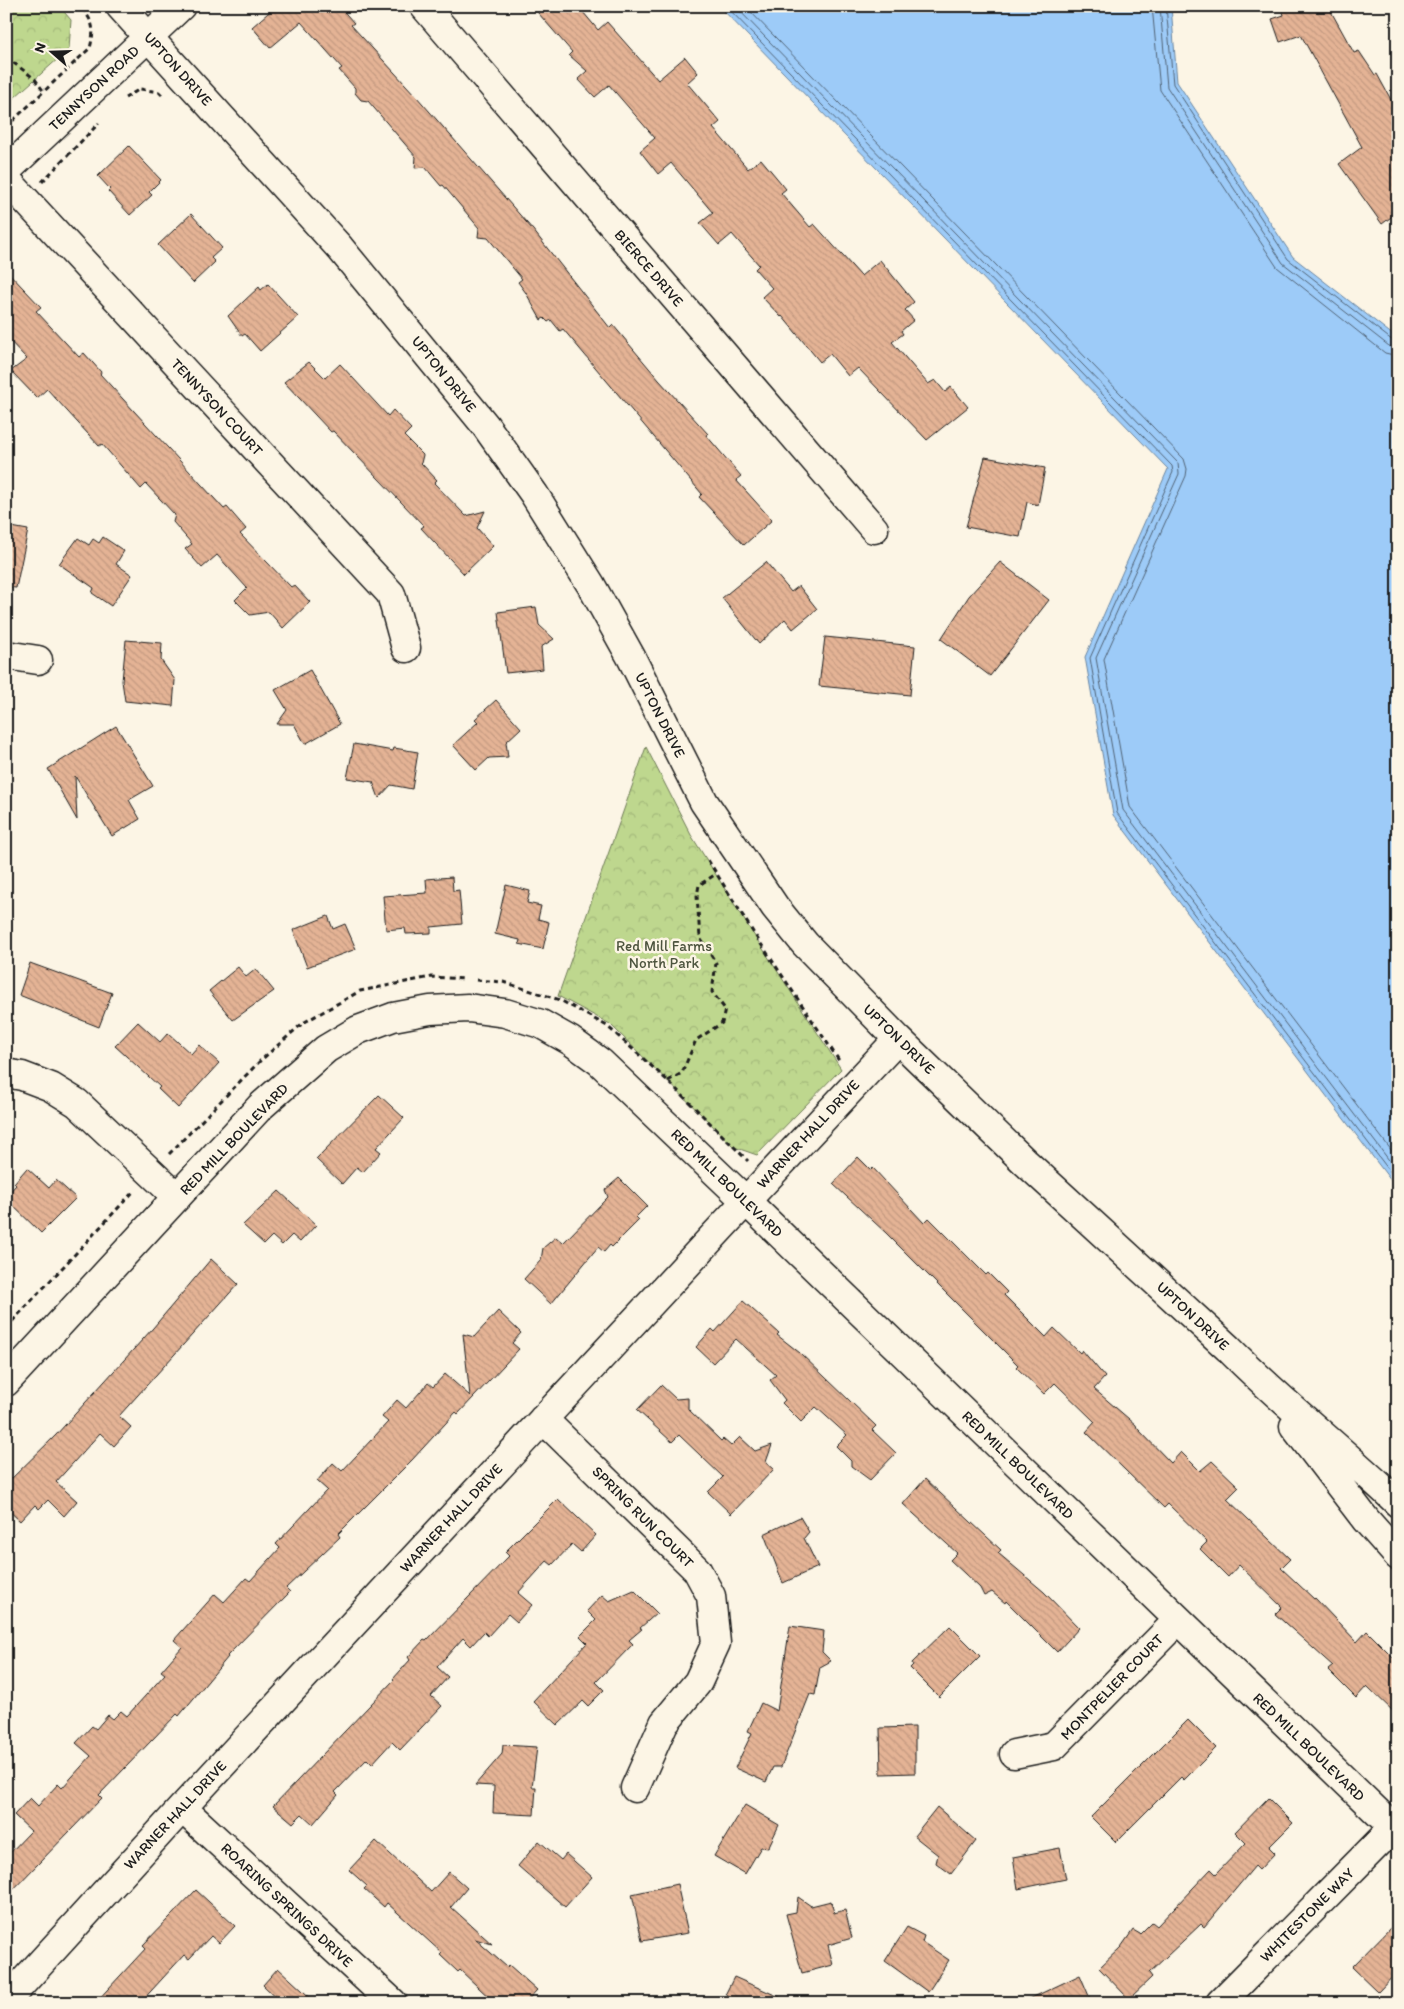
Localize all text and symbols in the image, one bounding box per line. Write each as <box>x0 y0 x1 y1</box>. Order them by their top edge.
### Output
north arrow <box>28 28 78 78</box>
street label: UPTON DRIVE <box>140 28 216 110</box>
text: N <box>31 40 50 55</box>
street label: TENNYSON ROAD <box>45 41 143 135</box>
street label: BIERCE DRIVE <box>611 226 687 310</box>
street label: UPTON DRIVE <box>408 332 480 416</box>
street label: TENNYSON COURT <box>167 355 267 460</box>
street label: UPTON DRIVE <box>631 669 689 761</box>
park label: Red Mill Farms North Park <box>616 937 712 972</box>
street label: UPTON DRIVE <box>859 1000 939 1078</box>
street label: WARNER HALL DRIVE <box>753 1076 863 1192</box>
street label: RED MILL BOULEVARD <box>176 1079 292 1199</box>
street label: RED MILL BOULEVARD <box>667 1125 787 1241</box>
street label: UPTON DRIVE <box>1153 1278 1233 1354</box>
street label: RED MILL BOULEVARD <box>958 1407 1078 1523</box>
street label: WARNER HALL DRIVE <box>396 1460 506 1576</box>
street label: SPRING RUN COURT <box>588 1462 698 1572</box>
street label: MONTPELIER COURT <box>1057 1630 1168 1744</box>
street label: RED MILL BOULEVARD <box>1249 1689 1369 1805</box>
street label: WARNER HALL DRIVE <box>120 1757 230 1873</box>
street label: ROARING SPRINGS DRIVE <box>217 1839 357 1971</box>
street label: WHITESTONE WAY <box>1256 1864 1358 1966</box>

